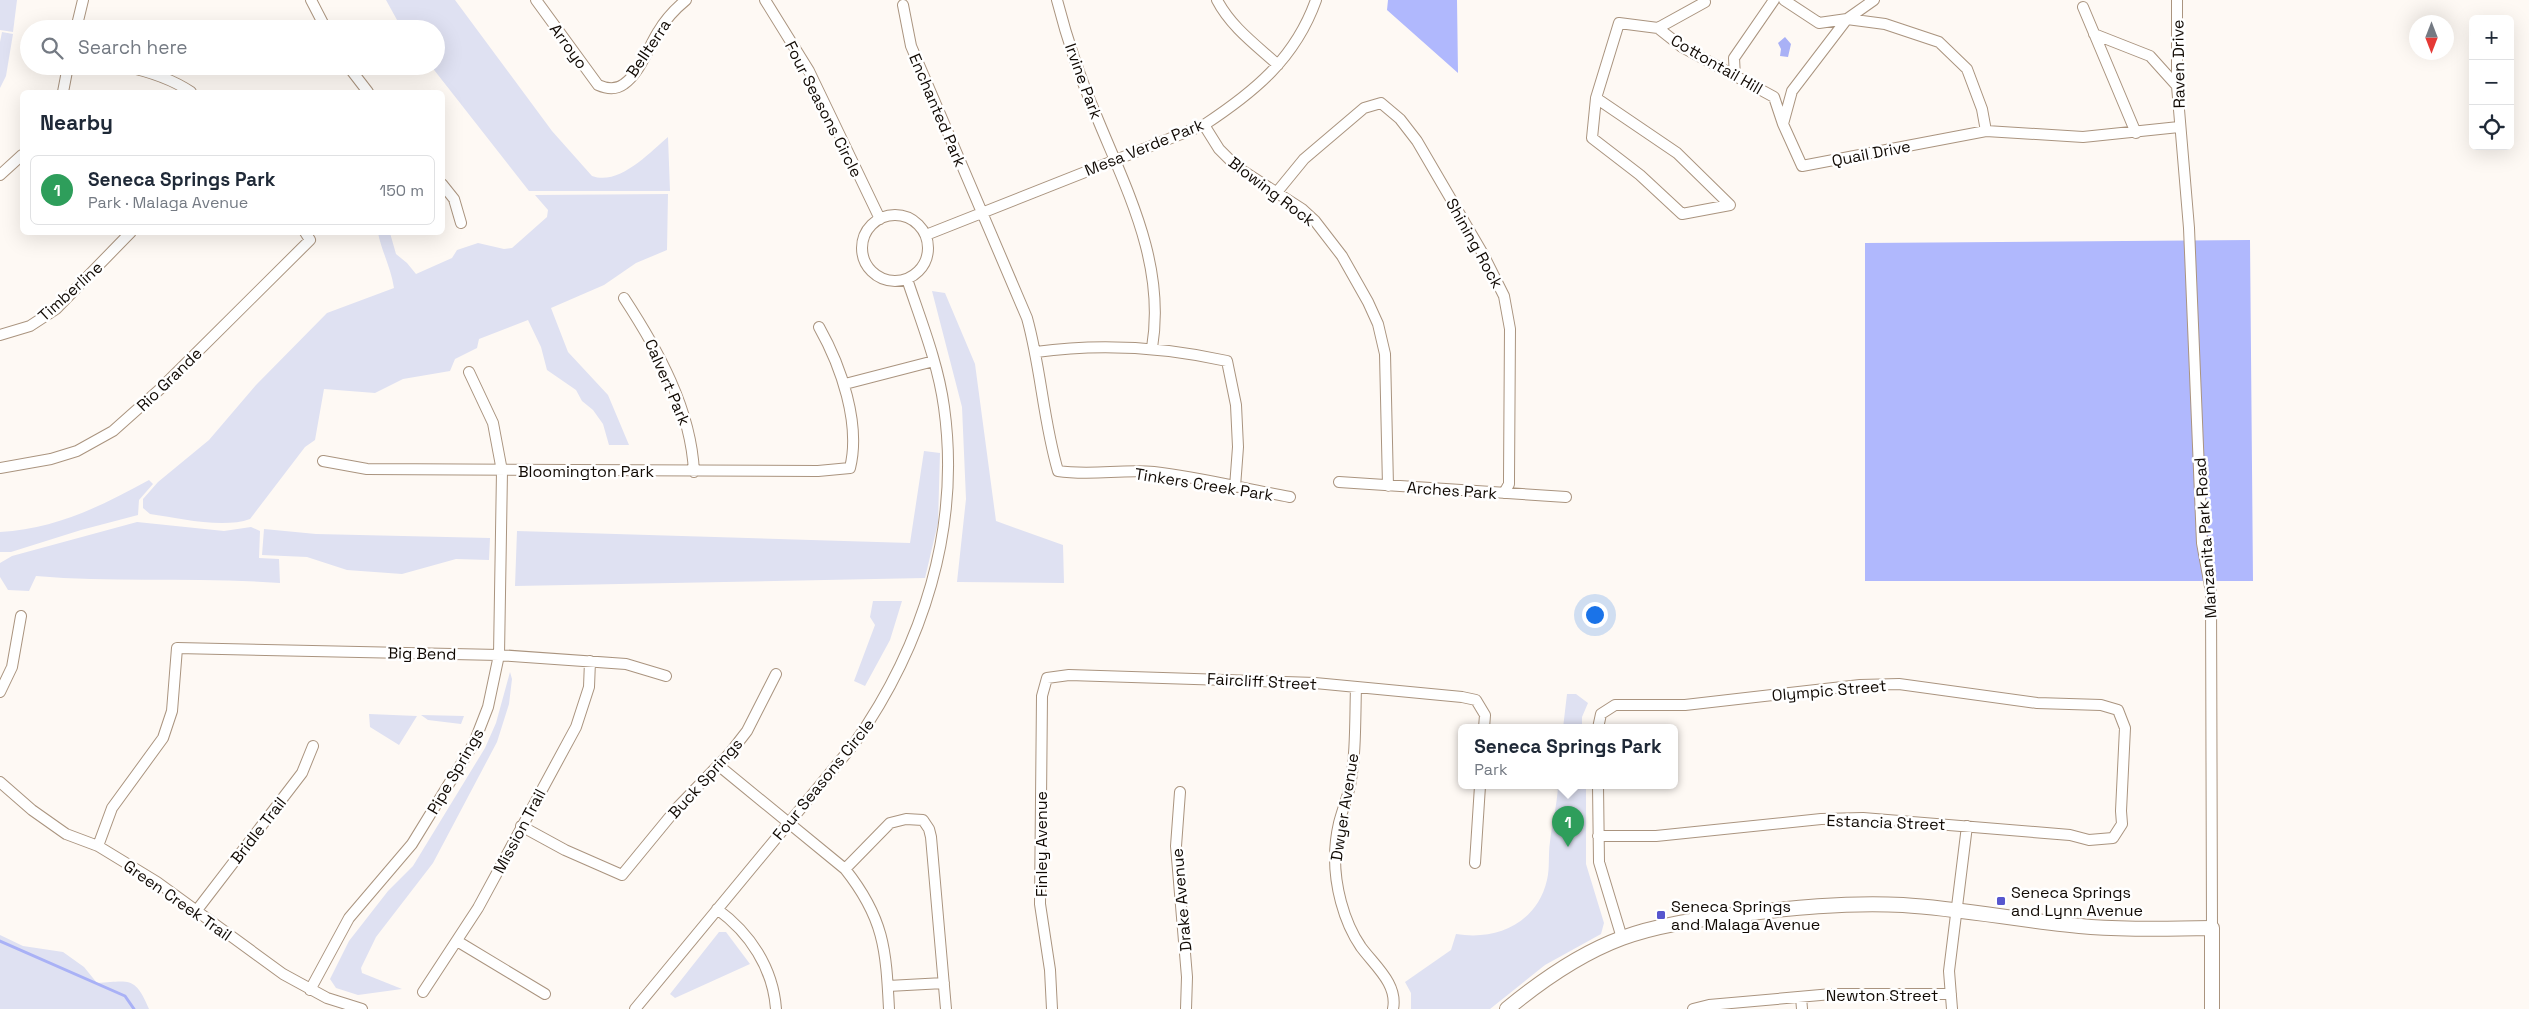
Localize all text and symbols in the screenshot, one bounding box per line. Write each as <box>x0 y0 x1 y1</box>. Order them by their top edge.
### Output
street label: Bellterra <box>621 15 675 81</box>
north arrow <box>2409 15 2454 60</box>
map controls <box>2469 15 2514 150</box>
button: + <box>2469 15 2514 60</box>
street label: Arroyo <box>545 19 592 73</box>
street label: Raven Drive <box>2167 19 2190 109</box>
search box <box>20 20 445 75</box>
street label: Cottontail Hill <box>1667 30 1767 99</box>
icon: search <box>38 34 66 62</box>
text: Search here <box>78 35 188 60</box>
street label: Four Seasons Circle <box>780 37 867 181</box>
street label: Irvine Park <box>1060 40 1107 122</box>
street label: Enchanted Park <box>904 50 971 170</box>
button: − <box>2469 60 2514 105</box>
button: locate <box>2469 105 2514 150</box>
text: Nearby <box>40 109 113 136</box>
street label: Mesa Verde Park <box>1082 114 1207 181</box>
street label: Quail Drive <box>1830 136 1912 171</box>
street label: Blowing Rock <box>1224 152 1320 231</box>
text: Seneca Springs Park <box>88 167 275 192</box>
text: 1 <box>53 180 61 201</box>
text: 150 m <box>380 180 424 201</box>
text: Park · Malaga Avenue <box>88 192 248 213</box>
street label: Shining Rock <box>1441 195 1508 292</box>
street label: Timberline <box>34 257 107 326</box>
street label: Calvert Park <box>640 336 695 429</box>
street label: Rio Grande <box>132 343 207 416</box>
street label: Manzanita Park Road <box>2189 457 2222 619</box>
street label: Bloomington Park <box>518 461 654 482</box>
street label: Tinkers Creek Park <box>1133 463 1275 506</box>
street label: Arches Park <box>1406 477 1498 504</box>
your location <box>1582 602 1608 628</box>
street label: Big Bend <box>387 642 457 665</box>
street label: Faircliff Street <box>1206 668 1317 695</box>
street label: Olympic Street <box>1771 675 1887 706</box>
street label: Four Seasons Circle <box>768 714 879 844</box>
street label: Pipe Springs <box>422 724 489 818</box>
popup <box>1458 724 1678 789</box>
street label: Buck Springs <box>664 734 747 823</box>
text: Seneca Springs Park <box>1474 734 1662 759</box>
street label: Dwyer Avenue <box>1326 752 1363 863</box>
text: Park <box>1474 759 1508 780</box>
street label: Mission Trail <box>488 785 551 877</box>
street label: Finley Avenue <box>1031 791 1052 897</box>
street label: Bridle Trail <box>226 793 291 868</box>
pin: 1 <box>1552 806 1584 847</box>
street label: Estancia Street <box>1826 810 1946 835</box>
street label: Drake Avenue <box>1167 847 1196 952</box>
street label: Green Creek Trail <box>119 855 236 946</box>
place label: Seneca Springs and Lynn Avenue <box>2011 882 2143 921</box>
marker: Seneca Springs and Lynn Avenue <box>1995 895 2007 907</box>
place label: Seneca Springs and Malaga Avenue <box>1671 896 1820 935</box>
marker: Seneca Springs and Malaga Avenue <box>1655 909 1667 921</box>
street label: Newton Street <box>1826 985 1938 1006</box>

